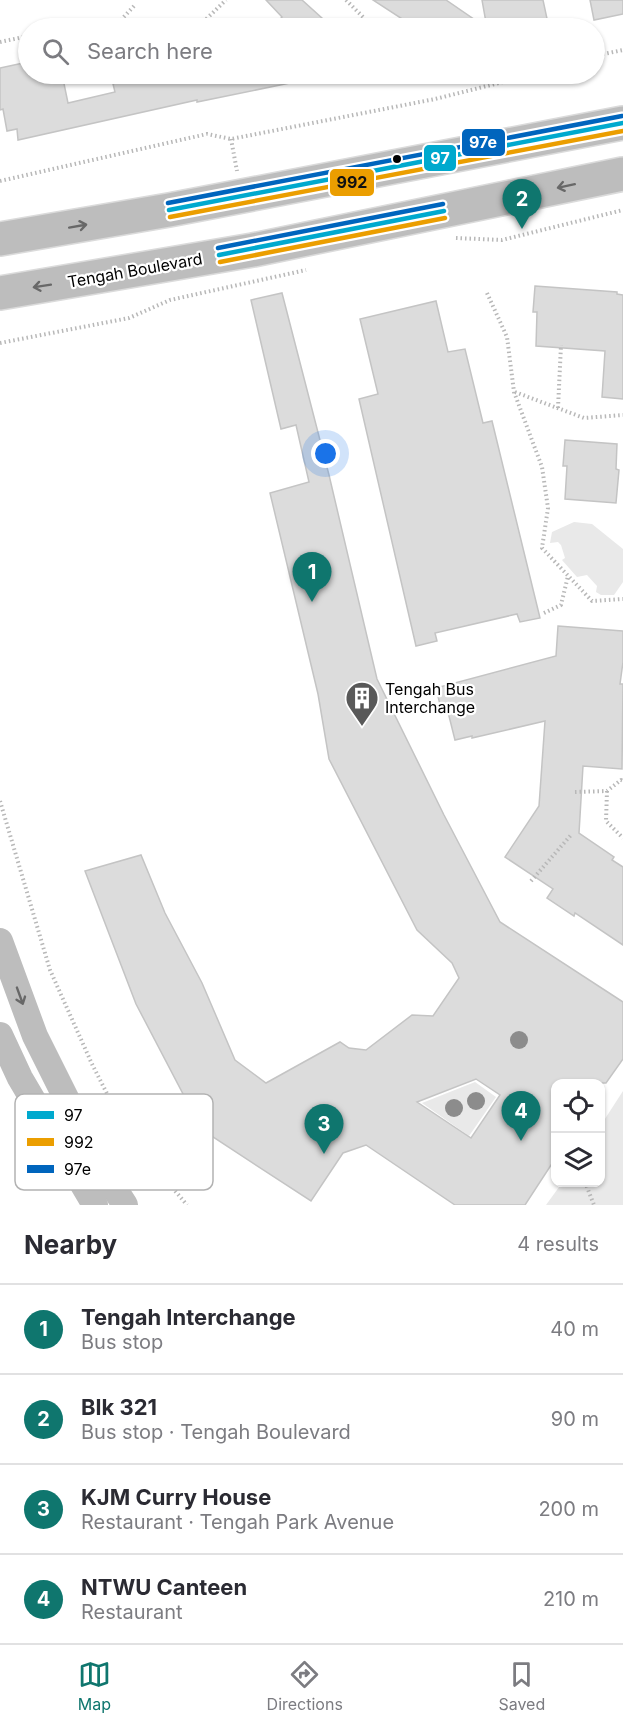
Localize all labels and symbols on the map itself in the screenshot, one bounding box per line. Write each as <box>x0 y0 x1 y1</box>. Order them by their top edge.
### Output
line badge: 97e <box>461 128 506 157</box>
text: 97e <box>469 132 497 152</box>
line badge: 97 <box>423 144 457 172</box>
text: 97 <box>430 148 450 168</box>
unlabelled marker <box>391 153 403 165</box>
line badge: 992 <box>329 168 375 197</box>
text: 992 <box>337 172 367 192</box>
pin: 2 <box>502 180 542 229</box>
one-way arrow <box>556 181 576 192</box>
one-way arrow <box>68 220 88 231</box>
street label: Tengah Boulevard <box>66 248 204 292</box>
one-way arrow <box>33 280 53 291</box>
your location <box>311 439 340 468</box>
pin: 1 <box>292 552 332 602</box>
place label: Tengah Bus Interchange <box>385 679 475 717</box>
building icon: Tengah Bus Interchange <box>344 680 380 727</box>
one-way arrow <box>16 986 27 1005</box>
pin: 4 <box>502 1092 540 1141</box>
legend <box>15 1094 213 1190</box>
pin: 3 <box>304 1104 344 1154</box>
text: 97 <box>64 1105 83 1125</box>
text: 992 <box>64 1132 94 1152</box>
text: 97e <box>64 1159 91 1179</box>

